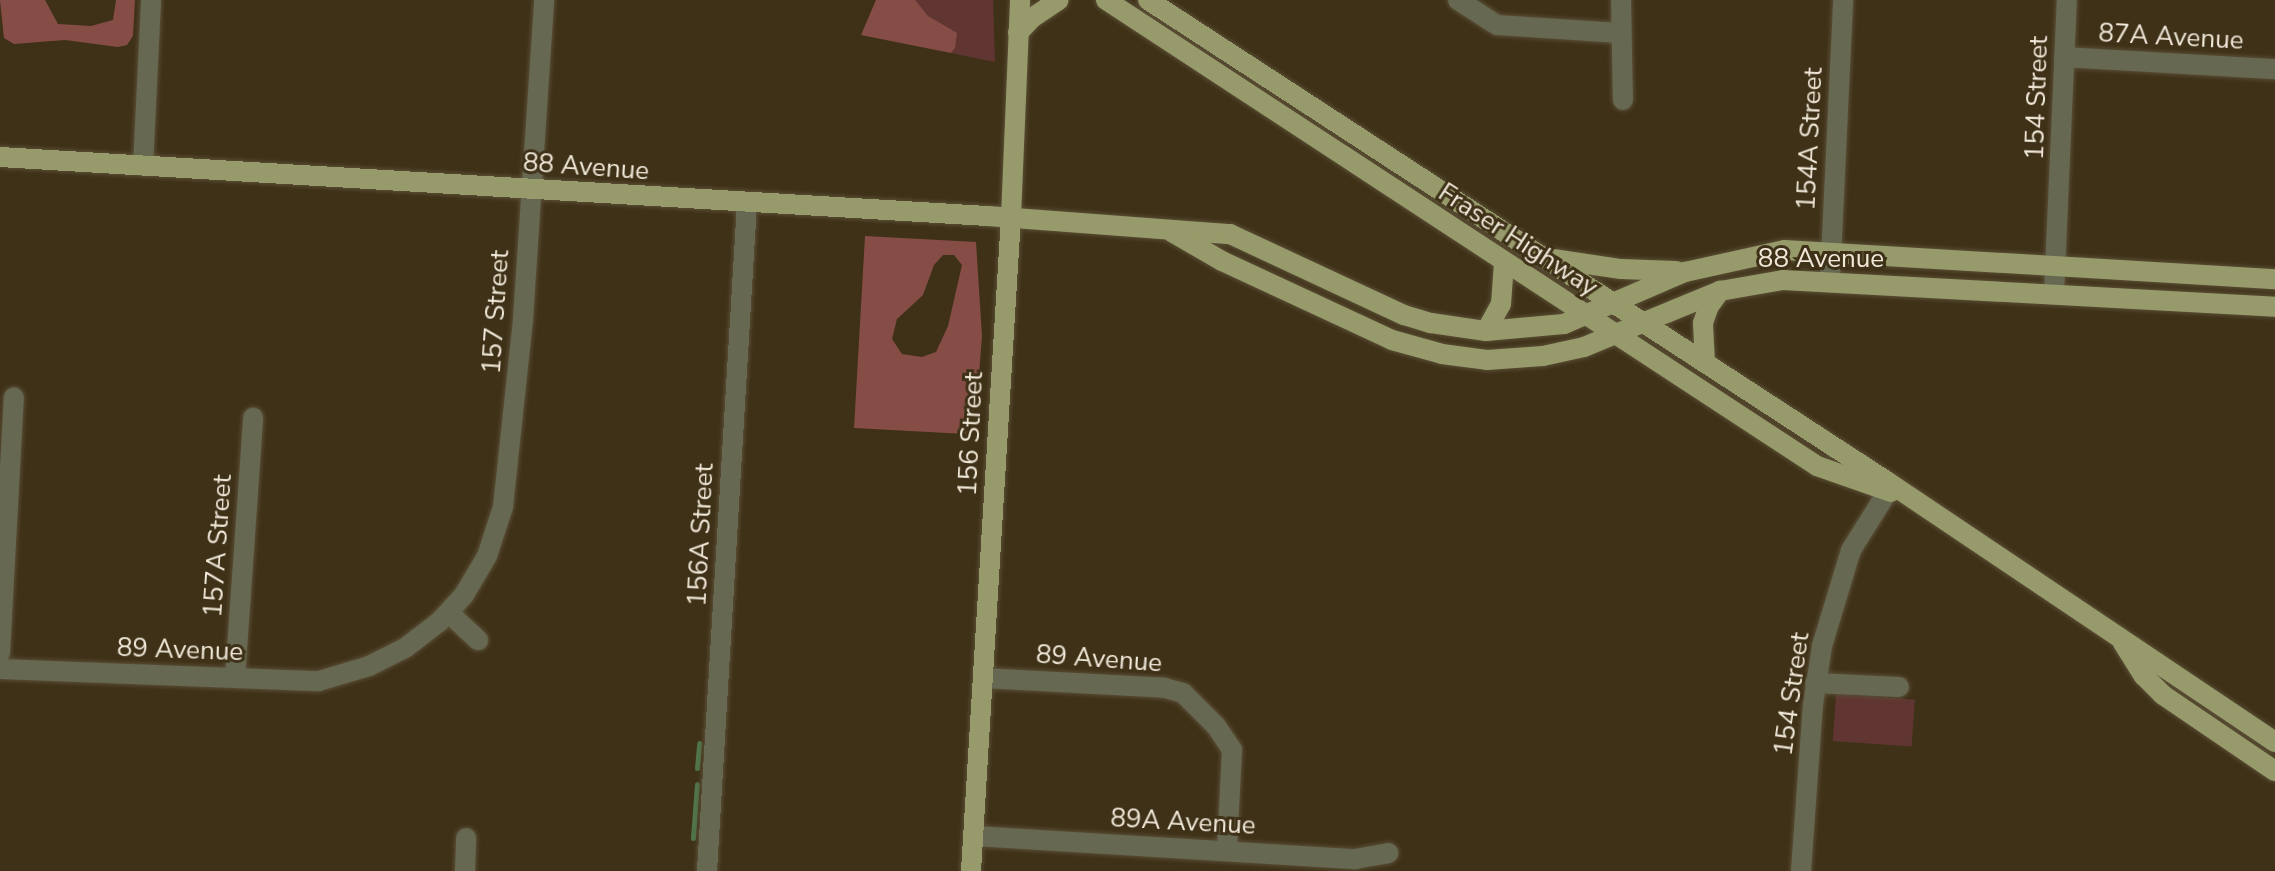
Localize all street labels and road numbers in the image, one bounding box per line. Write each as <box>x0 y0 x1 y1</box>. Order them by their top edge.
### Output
street label: 87A Avenue <box>2098 18 2244 56</box>
street label: 154 Street <box>2019 35 2055 161</box>
street label: 154A Street <box>1791 67 1829 211</box>
street label: 88 Avenue <box>522 147 650 187</box>
street label: Fraser Highway <box>1433 177 1603 303</box>
street label: 88 Avenue <box>1758 243 1884 275</box>
street label: 157 Street <box>476 249 516 375</box>
street label: 156 Street <box>952 371 990 497</box>
street label: 156A Street <box>682 463 720 607</box>
street label: 157A Street <box>197 473 239 619</box>
street label: 154 Street <box>1768 630 1816 758</box>
street label: 89 Avenue <box>116 632 244 668</box>
street label: 89 Avenue <box>1035 639 1163 679</box>
street label: 89A Avenue <box>1110 803 1256 841</box>

